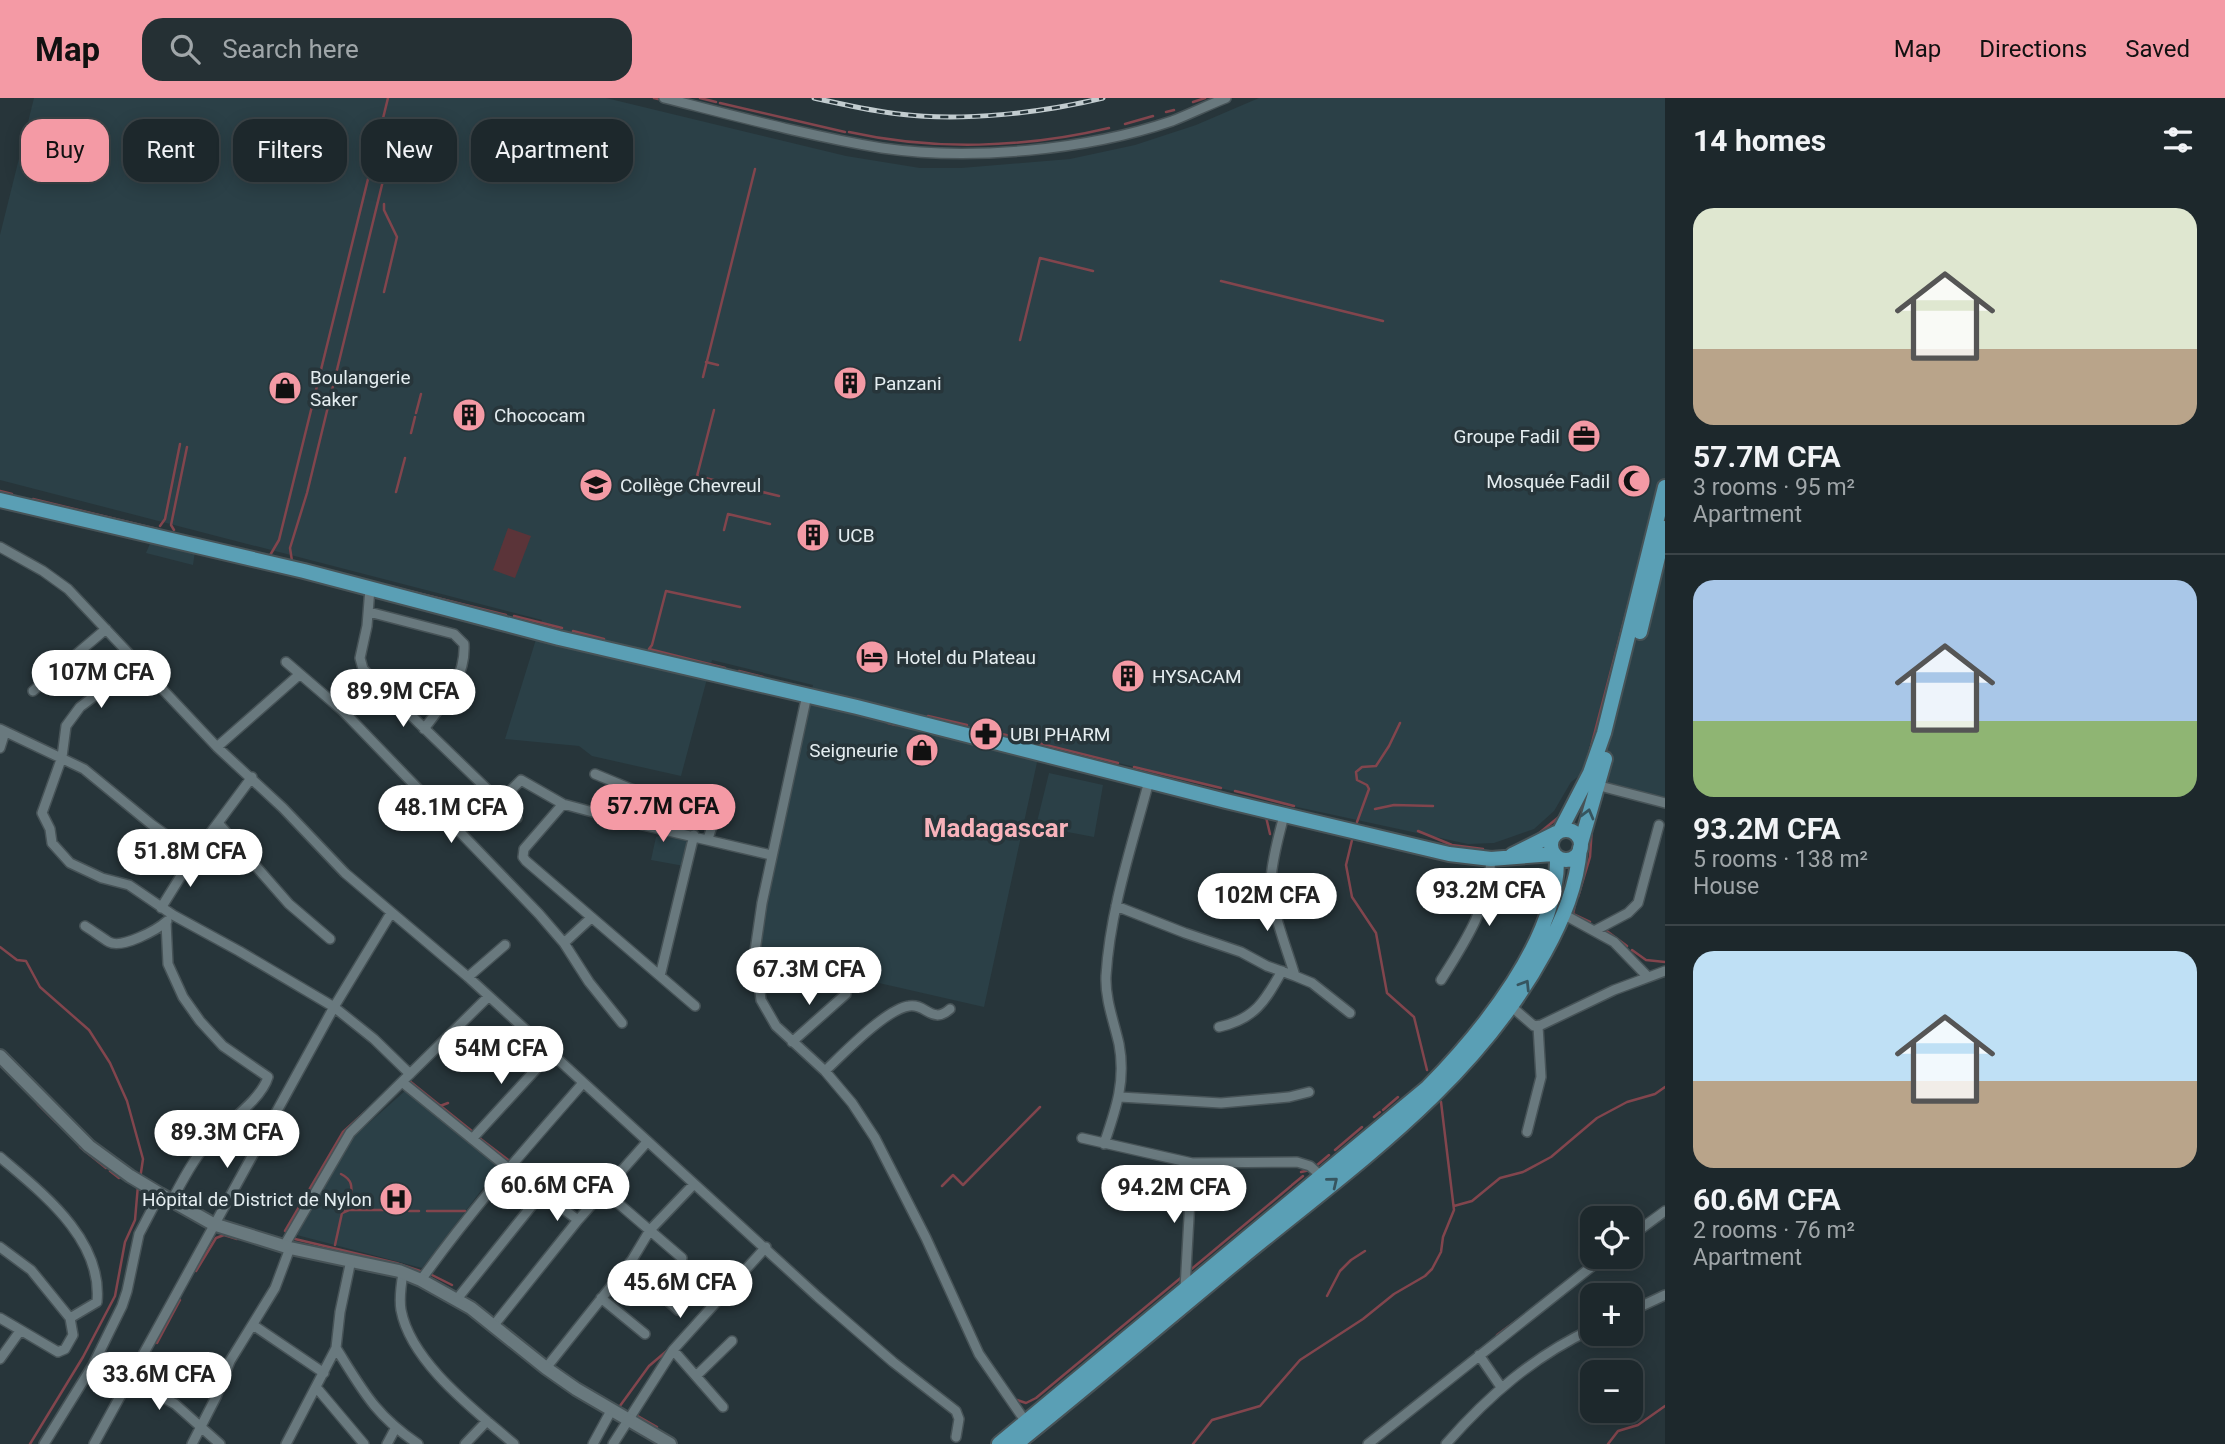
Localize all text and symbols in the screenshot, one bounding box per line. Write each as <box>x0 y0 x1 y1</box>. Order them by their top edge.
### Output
search box <box>142 18 632 81</box>
text: Map <box>35 30 100 69</box>
icon: search <box>166 30 204 68</box>
text: Search here <box>222 34 359 64</box>
text: Map <box>1894 35 1941 63</box>
text: Directions <box>1979 35 2087 63</box>
text: Saved <box>2125 35 2190 63</box>
chip: Buy <box>21 119 109 182</box>
chip: Rent <box>123 119 219 182</box>
chip: Filters <box>233 119 347 182</box>
chip: New <box>361 119 457 182</box>
chip: Apartment <box>471 119 633 182</box>
icon: filters <box>2159 121 2197 159</box>
text: 14 homes <box>1693 123 1826 158</box>
icon: home <box>1882 253 2008 379</box>
building icon: Panzani <box>831 364 869 402</box>
place label: Boulangerie Saker <box>310 366 410 411</box>
shop icon: Boulangerie Saker <box>266 369 304 407</box>
place label: Panzani <box>874 372 942 395</box>
building icon: Chococam <box>450 396 488 434</box>
place label: Chococam <box>494 404 585 427</box>
office icon: Groupe Fadil <box>1565 417 1603 455</box>
place label: Groupe Fadil <box>1454 425 1560 448</box>
text: 57.7M CFA <box>1693 439 1841 474</box>
mosque icon: Mosquée Fadil <box>1615 462 1653 500</box>
school or university icon: Collège Chevreul <box>577 466 615 504</box>
place label: Mosquée Fadil <box>1486 470 1610 493</box>
place label: Collège Chevreul <box>620 474 761 497</box>
text: 3 rooms · 95 m² <box>1693 474 1855 501</box>
text: Apartment <box>1693 501 1802 528</box>
building icon: UCB <box>794 516 832 554</box>
place label: UCB <box>838 524 875 547</box>
icon: home <box>1882 625 2008 751</box>
hotel icon: Hotel du Plateau <box>853 638 891 676</box>
place label: Hotel du Plateau <box>896 646 1036 669</box>
pin: 107M CFA <box>29 650 173 710</box>
building icon: HYSACAM <box>1109 657 1147 695</box>
text: 107M CFA <box>48 659 154 686</box>
place label: HYSACAM <box>1152 665 1241 688</box>
pin: 89.9M CFA <box>323 670 483 729</box>
text: 89.9M CFA <box>346 678 460 705</box>
pharmacy icon: UBI PHARM <box>967 715 1005 753</box>
place label: UBI PHARM <box>1010 723 1110 746</box>
shop icon: Seigneurie <box>903 731 941 769</box>
place label: Seigneurie <box>809 739 898 762</box>
pin: 57.7M CFA <box>583 784 743 844</box>
pin: 48.1M CFA <box>371 786 531 845</box>
text: 57.7M CFA <box>606 793 720 820</box>
text: 48.1M CFA <box>394 794 508 821</box>
one-way arrow <box>1580 808 1594 820</box>
text: 93.2M CFA <box>1693 811 1841 846</box>
district label: Madagascar <box>924 813 1069 843</box>
pin: 51.8M CFA <box>110 830 270 889</box>
text: 51.8M CFA <box>133 838 247 865</box>
text: 5 rooms · 138 m² <box>1693 846 1868 873</box>
pin: 93.2M CFA <box>1409 868 1569 928</box>
text: House <box>1693 873 1759 900</box>
pin: 102M CFA <box>1195 874 1339 933</box>
text: 93.2M CFA <box>1432 877 1546 904</box>
text: 102M CFA <box>1214 882 1320 909</box>
pin: 67.3M CFA <box>729 948 889 1007</box>
text: 67.3M CFA <box>752 956 866 983</box>
one-way arrow <box>1517 980 1530 993</box>
icon: home <box>1882 996 2008 1122</box>
pin: 54M CFA <box>436 1026 566 1086</box>
text: 54M CFA <box>454 1035 548 1062</box>
pin: 89.3M CFA <box>147 1110 307 1170</box>
text: 89.3M CFA <box>170 1119 284 1146</box>
pin: 60.6M CFA <box>477 1164 637 1223</box>
pin: 94.2M CFA <box>1094 1166 1254 1225</box>
text: 60.6M CFA <box>500 1172 614 1199</box>
text: 94.2M CFA <box>1117 1174 1231 1201</box>
one-way arrow <box>1325 1178 1338 1190</box>
hospital icon: Hôpital de District de Nylon <box>377 1180 415 1218</box>
text: 60.6M CFA <box>1693 1182 1841 1217</box>
place label: Hôpital de District de Nylon <box>142 1188 372 1211</box>
map controls <box>1580 1206 1643 1423</box>
button: locate <box>1580 1206 1643 1269</box>
text: 2 rooms · 76 m² <box>1693 1217 1855 1244</box>
text: Apartment <box>1693 1244 1802 1271</box>
pin: 45.6M CFA <box>600 1260 760 1320</box>
text: 45.6M CFA <box>623 1269 737 1296</box>
button: + <box>1580 1283 1643 1346</box>
pin: 33.6M CFA <box>79 1352 239 1412</box>
button: − <box>1580 1360 1643 1423</box>
text: 33.6M CFA <box>102 1361 216 1388</box>

